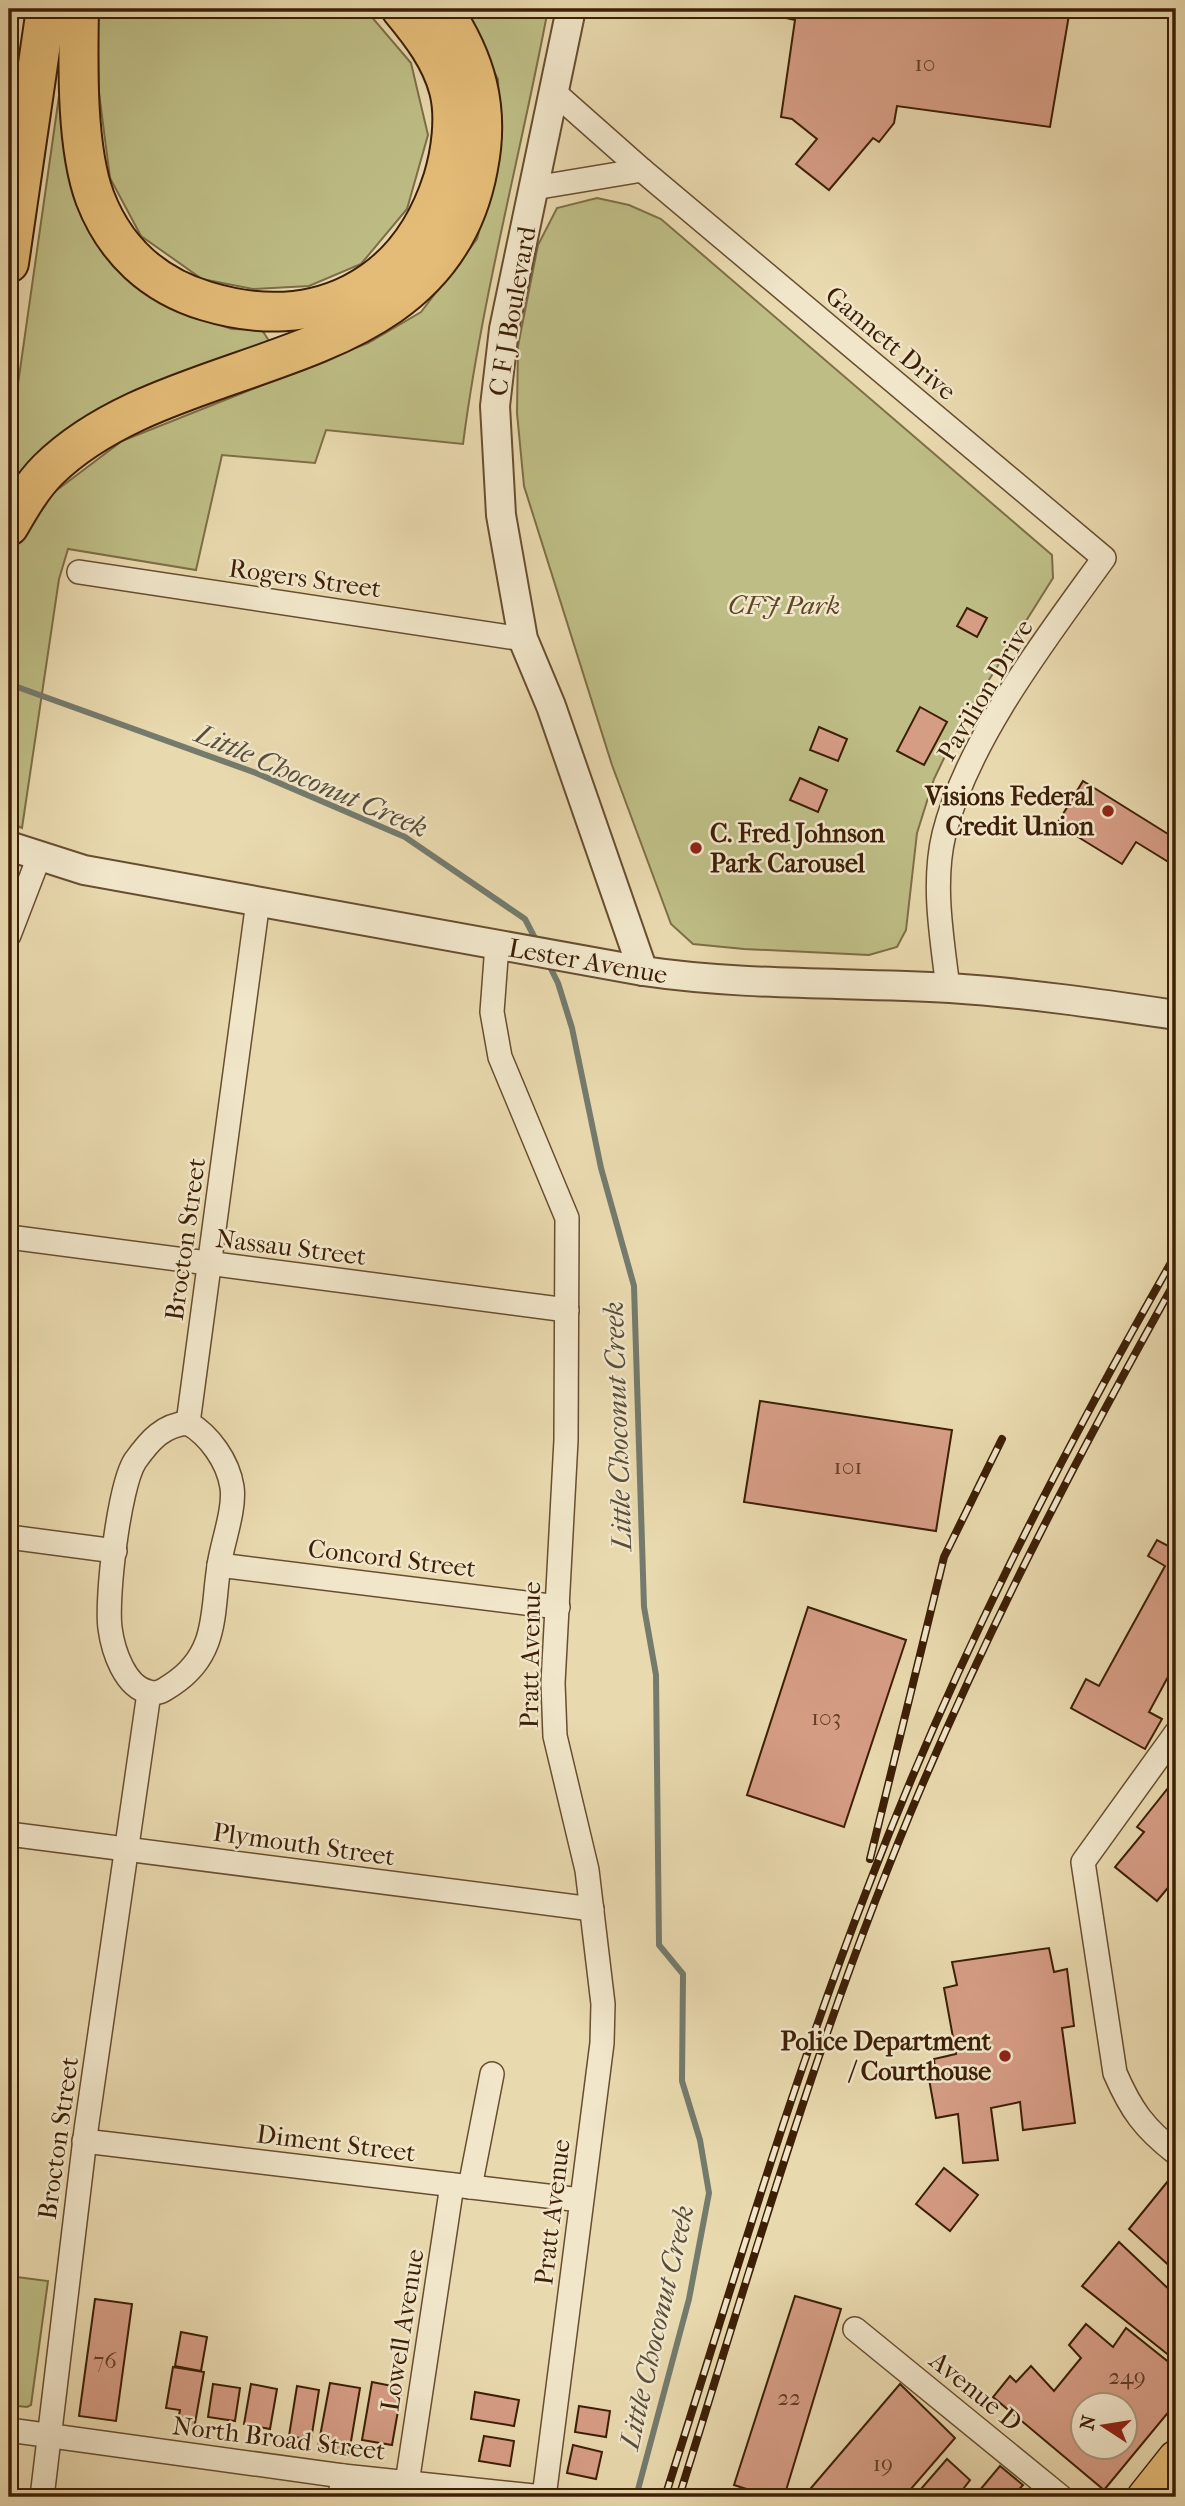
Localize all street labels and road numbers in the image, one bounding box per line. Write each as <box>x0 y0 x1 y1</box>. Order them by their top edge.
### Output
street label: C F J Boulevard <box>482 223 543 398</box>
street label: Gannett Drive <box>819 280 962 407</box>
street label: Rogers Street <box>227 552 384 605</box>
street label: Pavilion Drive <box>931 614 1040 767</box>
street label: Lester Avenue <box>506 932 670 991</box>
street label: Brocton Street <box>159 1155 212 1322</box>
street label: Nassau Street <box>214 1223 369 1272</box>
street label: Concord Street <box>306 1533 478 1584</box>
street label: Pratt Avenue <box>514 1581 547 1729</box>
street label: Plymouth Street <box>211 1816 398 1873</box>
street label: Brocton Street <box>32 2054 85 2221</box>
street label: Diment Street <box>255 2118 418 2169</box>
street label: Pratt Avenue <box>528 2137 577 2287</box>
street label: Lowell Avenue <box>374 2247 431 2413</box>
street label: Avenue D <box>923 2344 1028 2438</box>
street label: North Broad Street <box>171 2410 388 2467</box>

